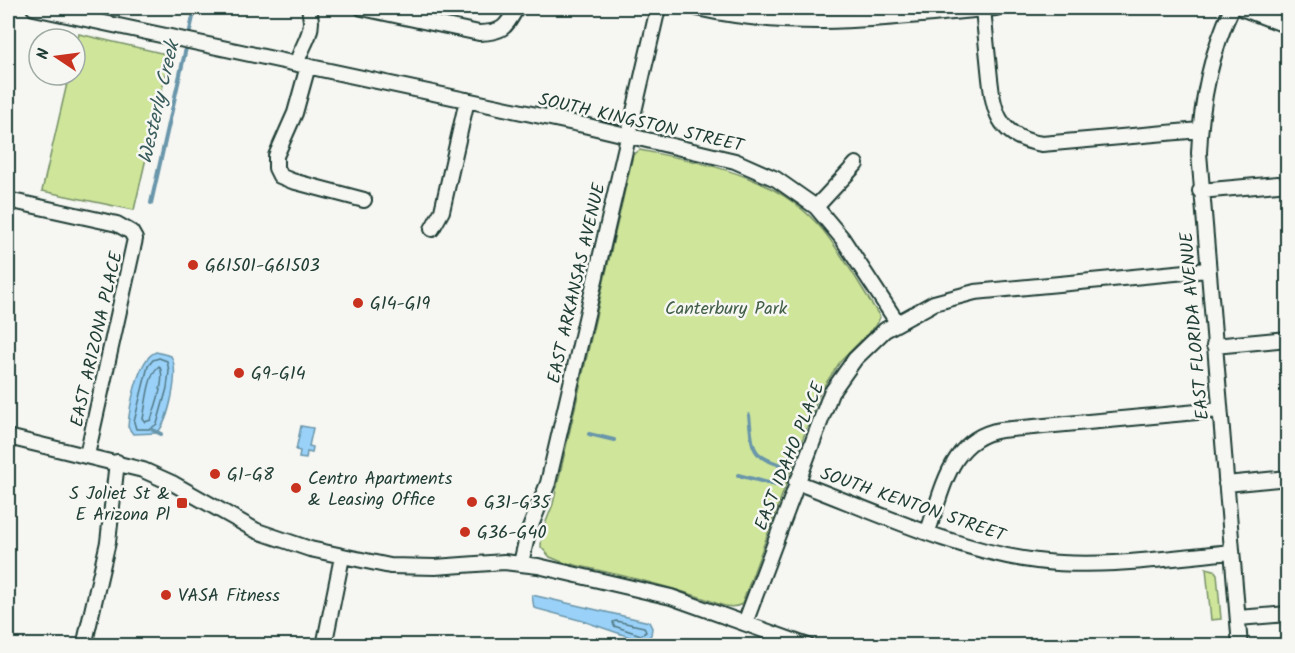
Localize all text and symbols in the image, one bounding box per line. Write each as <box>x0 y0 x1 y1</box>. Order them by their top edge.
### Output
north arrow <box>27 27 87 87</box>
water label: Westerly Creek <box>130 36 190 167</box>
text: N <box>31 46 57 62</box>
street label: SOUTH KINGSTON STREET <box>535 86 747 161</box>
street label: EAST ARKANSAS AVENUE <box>540 180 615 386</box>
street label: EAST FLORIDA AVENUE <box>1173 230 1218 421</box>
street label: EAST ARIZONA PLACE <box>63 248 132 430</box>
place label: G61501-G61503 <box>205 252 320 281</box>
marker: G61501-G61503 <box>186 258 200 272</box>
place label: G14-G19 <box>370 290 430 319</box>
park label: Canterbury Park <box>665 295 788 324</box>
marker: G14-G19 <box>351 296 365 310</box>
place label: G9-G14 <box>251 360 306 389</box>
marker: G9-G14 <box>232 366 246 380</box>
street label: EAST IDAHO PLACE <box>747 377 834 535</box>
street label: SOUTH KENTON STREET <box>816 460 1010 551</box>
place label: G1-G8 <box>227 461 274 490</box>
place label: Centro Apartments & Leasing Office <box>308 465 453 515</box>
marker: G1-G8 <box>208 467 222 481</box>
place label: S Joliet St & E Arizona Pl <box>69 480 171 530</box>
marker: Centro Apartments & Leasing Office <box>289 481 303 495</box>
place label: G31-G35 <box>484 489 551 518</box>
marker: G31-G35 <box>465 495 479 509</box>
marker: S Joliet St & E Arizona Pl <box>175 496 189 510</box>
place label: G36-G40 <box>477 519 546 548</box>
marker: G36-G40 <box>458 525 472 539</box>
place label: VASA Fitness <box>178 582 280 611</box>
marker: VASA Fitness <box>159 588 173 602</box>

